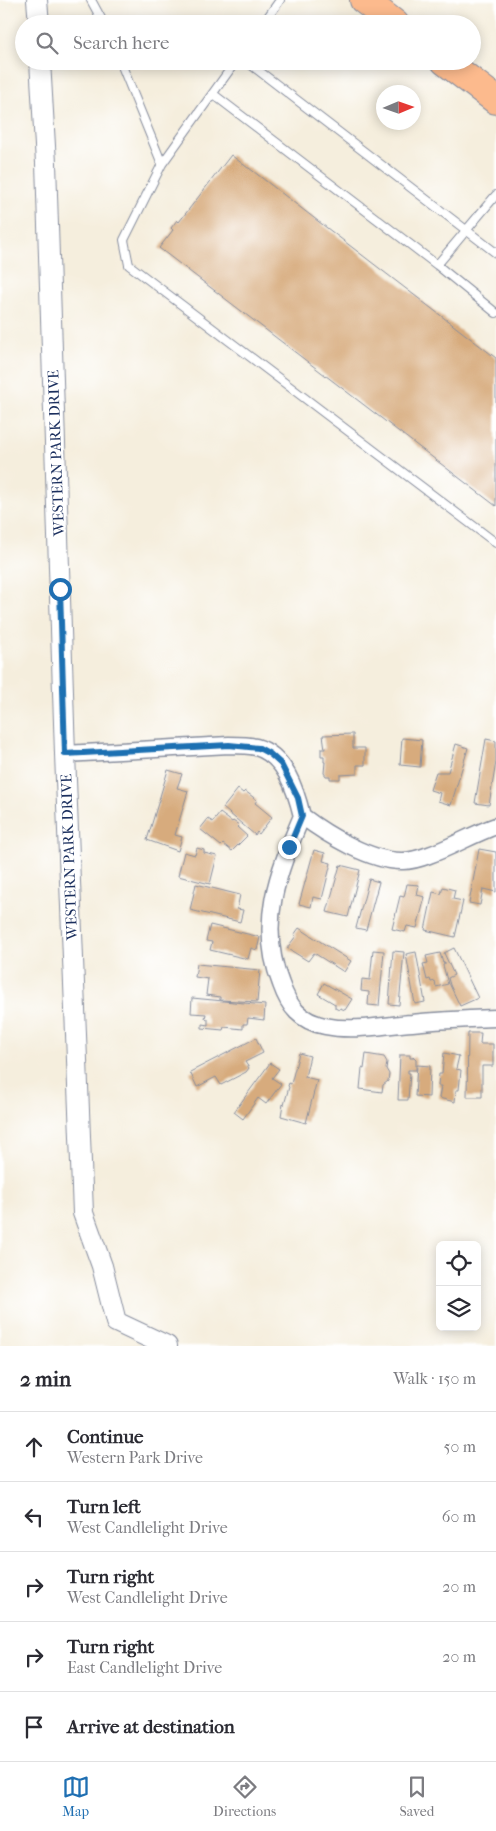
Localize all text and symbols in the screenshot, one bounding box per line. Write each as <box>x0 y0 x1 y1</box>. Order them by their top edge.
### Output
search box <box>15 15 481 70</box>
icon: search <box>33 29 61 57</box>
text: Search here <box>73 32 169 54</box>
north arrow <box>376 85 421 130</box>
street label: WESTERN PARK DRIVE <box>44 369 68 538</box>
route start <box>49 578 72 601</box>
street label: WESTERN PARK DRIVE <box>57 773 81 942</box>
route end <box>278 836 301 859</box>
map controls <box>436 1241 481 1331</box>
button: locate <box>436 1241 481 1286</box>
button: layers <box>436 1286 481 1331</box>
text: 2 min <box>20 1367 71 1391</box>
text: Walk · 150 m <box>393 1369 476 1388</box>
text: Continue <box>67 1426 143 1448</box>
icon: ahead <box>20 1433 48 1461</box>
text: 50 m <box>444 1437 476 1456</box>
text: Western Park Drive <box>67 1448 203 1467</box>
text: Turn left <box>67 1496 141 1518</box>
icon: left <box>20 1503 48 1531</box>
text: 60 m <box>442 1507 476 1526</box>
text: West Candlelight Drive <box>67 1518 228 1537</box>
text: Turn right <box>67 1566 154 1588</box>
icon: right <box>20 1573 48 1601</box>
text: 20 m <box>442 1577 476 1596</box>
text: West Candlelight Drive <box>67 1588 228 1607</box>
text: Turn right <box>67 1636 154 1658</box>
icon: right <box>20 1643 48 1671</box>
text: 20 m <box>442 1647 476 1666</box>
text: East Candlelight Drive <box>67 1658 222 1677</box>
icon: arrive <box>20 1713 48 1741</box>
text: Arrive at destination <box>67 1716 235 1738</box>
tab: Map <box>62 1773 90 1820</box>
tab: Directions <box>213 1773 276 1820</box>
tab: Saved <box>400 1773 434 1820</box>

